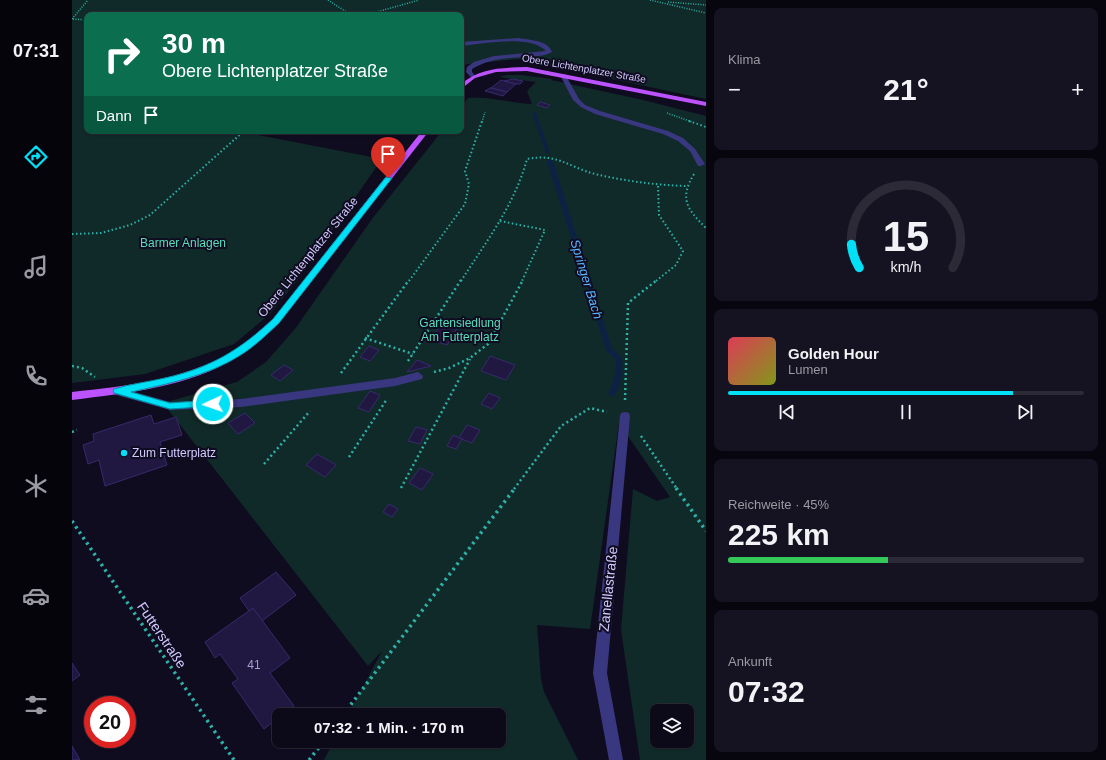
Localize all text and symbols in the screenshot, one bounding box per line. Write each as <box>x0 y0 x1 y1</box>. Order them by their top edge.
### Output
icon: right <box>96 28 148 80</box>
text: 30 m <box>162 28 226 59</box>
text: 07:31 <box>13 41 59 61</box>
street label: Obere Lichtenplatzer Straße <box>521 52 647 85</box>
text: Klima <box>728 52 761 67</box>
text: Obere Lichtenplatzer Straße <box>162 61 388 81</box>
text: 21° <box>883 73 929 106</box>
text: − <box>728 77 741 102</box>
text: + <box>1071 77 1084 102</box>
icon: arrive <box>140 104 162 126</box>
text: Dann <box>96 107 132 124</box>
pin <box>371 137 405 178</box>
icon: directions <box>22 143 50 171</box>
icon: arrive <box>377 143 399 165</box>
street label: Obere Lichtenplatzer Straße <box>255 194 361 320</box>
text: 15 <box>883 212 929 259</box>
park label: Barmer Anlagen <box>140 236 226 250</box>
water label: Springer Bach <box>567 238 606 321</box>
icon: music <box>22 253 50 281</box>
text: km/h <box>891 258 922 274</box>
park label: Gartensiedlung Am Futterplatz <box>419 316 501 344</box>
text: Golden Hour <box>788 345 879 362</box>
icon: phone <box>22 362 50 390</box>
text: Lumen <box>788 362 828 377</box>
position arrow <box>192 383 234 425</box>
icon: previous <box>776 401 798 423</box>
icon: pause <box>895 401 917 423</box>
icon: next <box>1014 401 1036 423</box>
place label: Zum Futterplatz <box>132 446 216 460</box>
marker: Zum Futterplatz <box>119 448 129 458</box>
icon: climate <box>22 472 50 500</box>
text: Reichweite · 45% <box>728 497 829 512</box>
text: 225 km <box>728 518 830 551</box>
street label: Zanellastraße <box>596 545 620 632</box>
icon: car <box>22 582 50 610</box>
street label: Futterstraße <box>134 599 190 671</box>
text: Ankunft <box>728 654 772 669</box>
house number: 41 <box>247 658 261 672</box>
text: 07:32 <box>728 675 805 708</box>
icon: filters <box>22 691 50 719</box>
speed limit sign: 20 <box>84 696 136 748</box>
map controls <box>650 704 694 748</box>
button: layers <box>650 704 694 748</box>
text: 07:32 · 1 Min. · 170 m <box>314 719 464 736</box>

